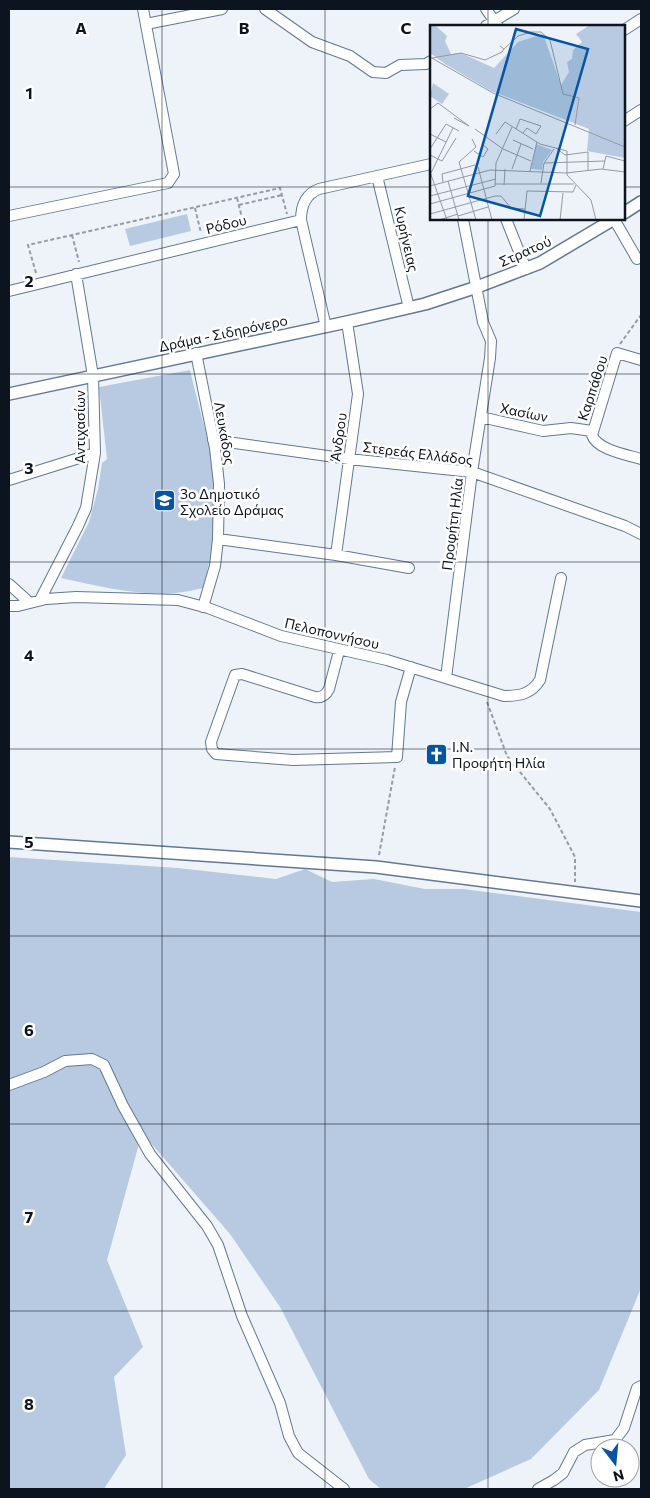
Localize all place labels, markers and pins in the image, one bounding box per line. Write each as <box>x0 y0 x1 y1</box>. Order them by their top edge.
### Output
place label: 3ο Δημοτικό Σχολείο Δράμας <box>180 485 284 518</box>
school or university icon: 3ο Δημοτικό Σχολείο Δράμας <box>152 489 176 513</box>
place label: Ι.Ν. Προφήτη Ηλία <box>452 738 545 771</box>
church icon: Ι.Ν. Προφήτη Ηλία <box>424 742 448 766</box>

